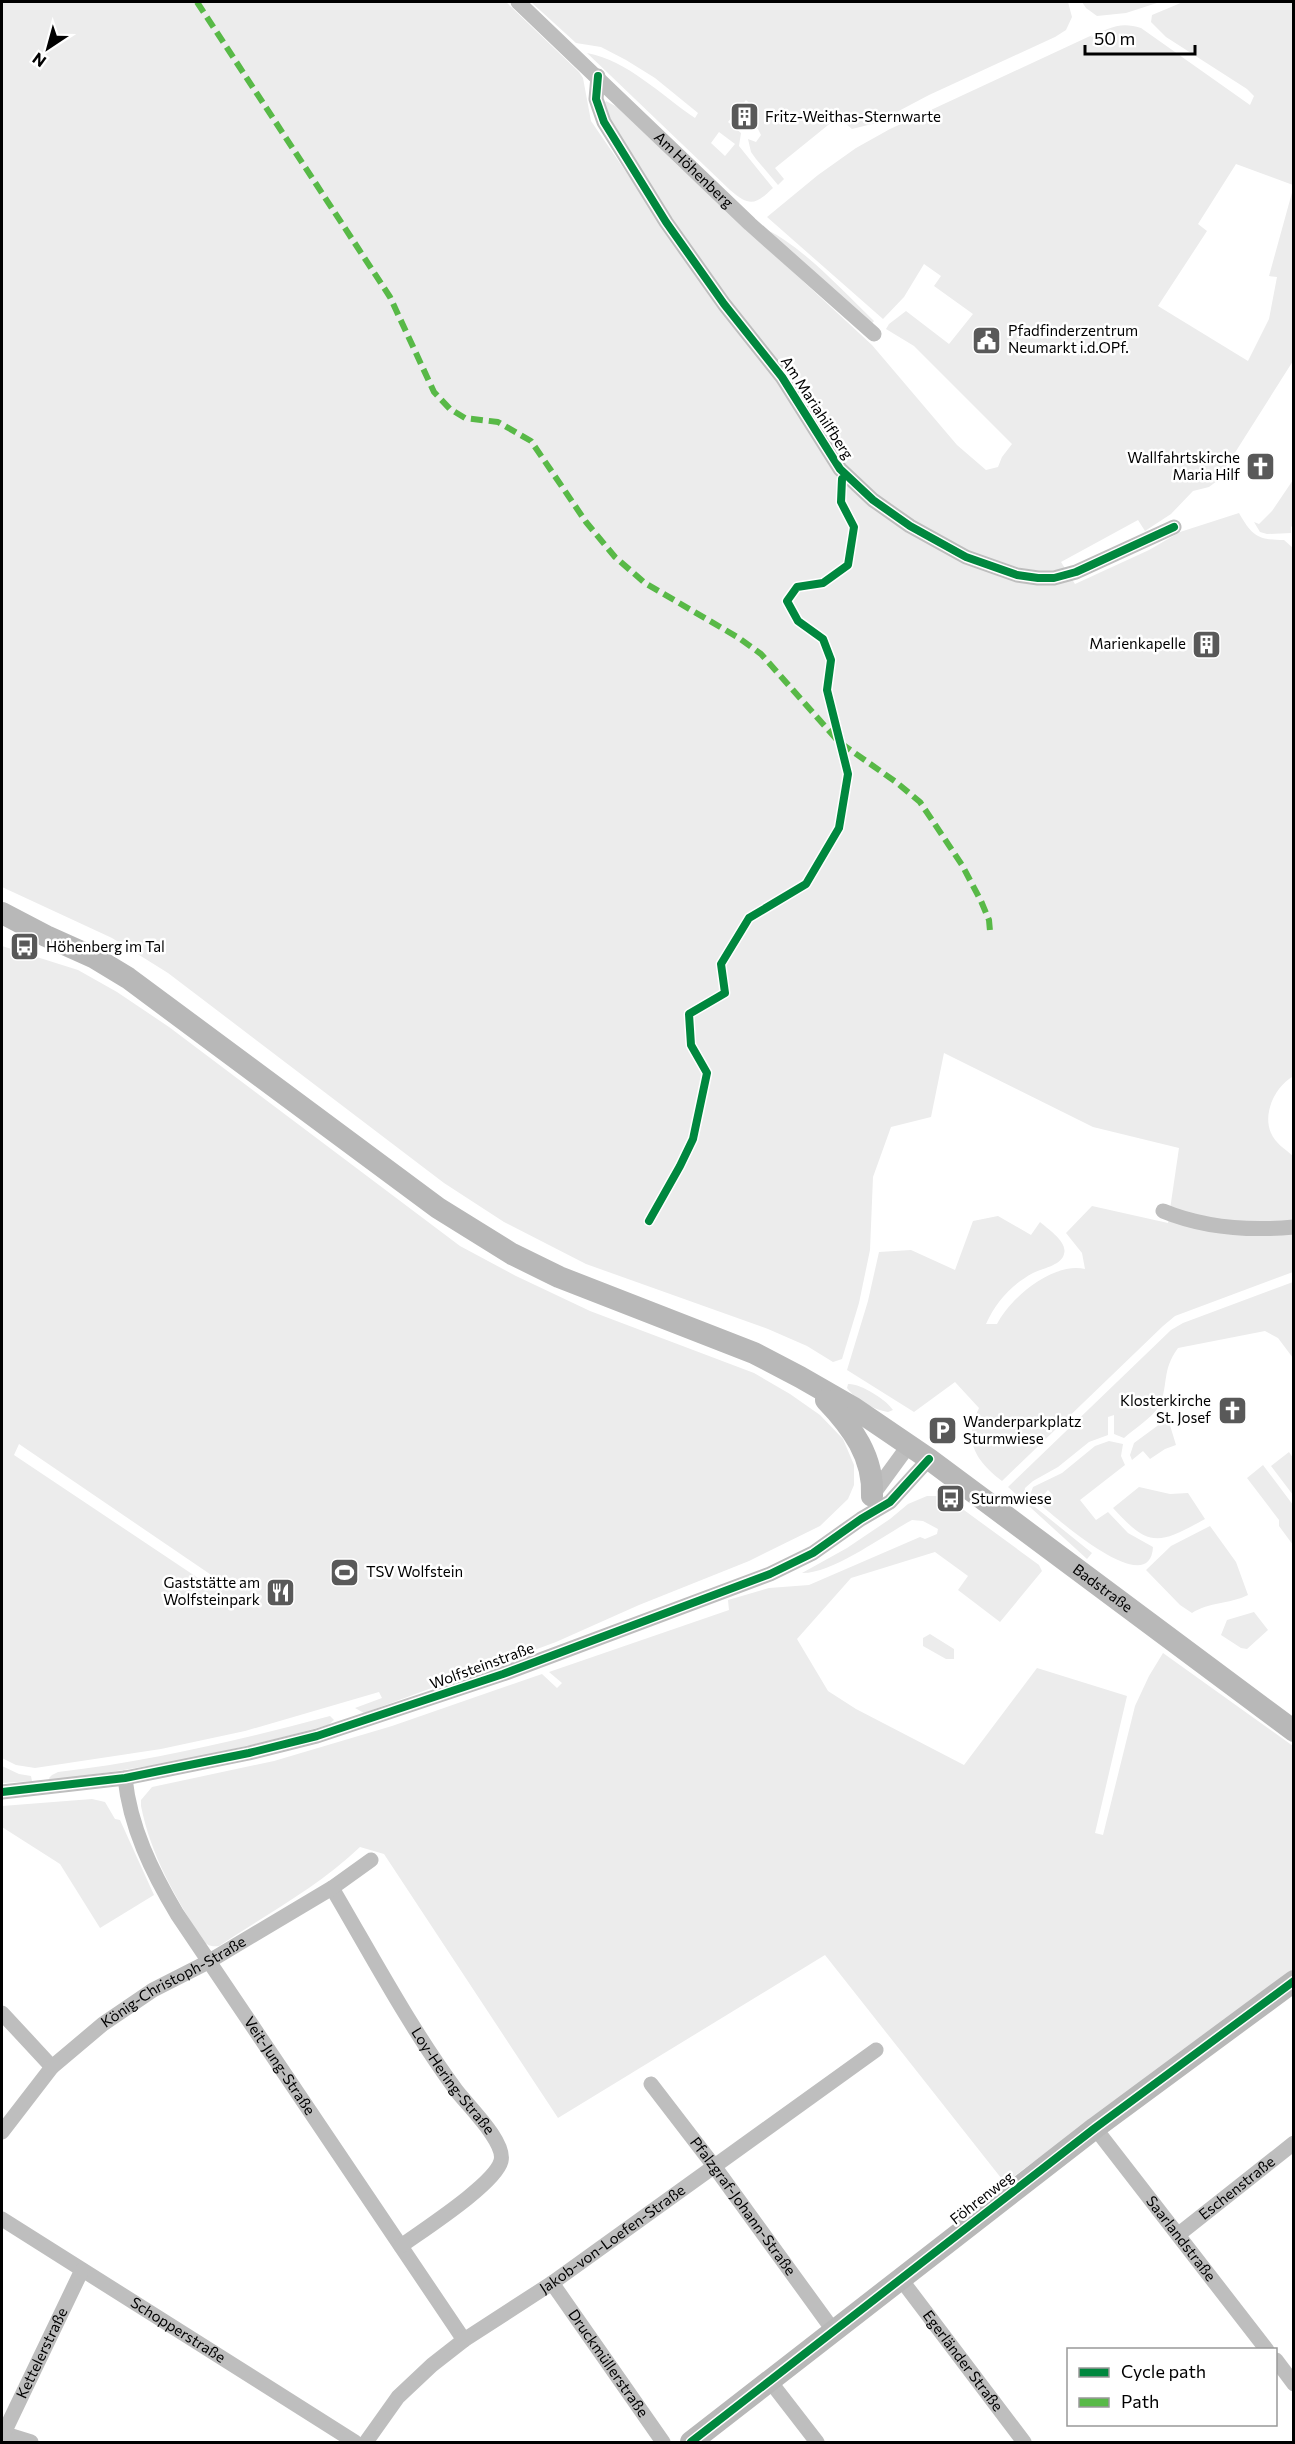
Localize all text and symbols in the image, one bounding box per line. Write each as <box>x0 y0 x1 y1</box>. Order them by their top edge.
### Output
north arrow <box>18 18 78 78</box>
scale bar <box>1085 18 1194 56</box>
text: 50 m <box>1094 27 1135 49</box>
text: N <box>28 49 49 72</box>
building icon: Fritz-Weithas-Sternwarte <box>728 101 760 133</box>
place label: Fritz-Weithas-Sternwarte <box>765 107 941 125</box>
street label: Am Höhenberg <box>651 127 738 211</box>
place label: Pfadfinderzentrum Neumarkt i.d.OPf. <box>1008 321 1138 356</box>
public building icon: Pfadfinderzentrum Neumarkt i.d.OPf. <box>971 324 1003 356</box>
street label: Am Mariahilfberg <box>778 353 858 462</box>
place label: Wallfahrtskirche Maria Hilf <box>1127 448 1240 483</box>
church icon: Wallfahrtskirche Maria Hilf <box>1245 451 1277 483</box>
building icon: Marienkapelle <box>1191 628 1223 660</box>
place label: Marienkapelle <box>1089 634 1186 652</box>
bus stop icon: Höhenberg im Tal <box>9 931 41 963</box>
place label: Höhenberg im Tal <box>46 937 165 955</box>
place label: Klosterkirche St. Josef <box>1120 1391 1211 1426</box>
church icon: Klosterkirche St. Josef <box>1216 1394 1248 1426</box>
place label: Wanderparkplatz Sturmwiese <box>963 1412 1082 1447</box>
parking icon: Wanderparkplatz Sturmwiese <box>926 1415 958 1447</box>
bus stop icon: Sturmwiese <box>934 1483 966 1515</box>
place label: Sturmwiese <box>971 1489 1052 1507</box>
sports icon: TSV Wolfstein <box>329 1556 361 1588</box>
street label: Badstraße <box>1070 1559 1137 1616</box>
place label: TSV Wolfstein <box>366 1562 463 1580</box>
place label: Gaststätte am Wolfsteinpark <box>163 1573 260 1608</box>
restaurant icon: Gaststätte am Wolfsteinpark <box>265 1576 297 1608</box>
street label: Wolfsteinstraße <box>427 1638 536 1692</box>
street label: König-Christoph-Straße <box>97 1932 249 2031</box>
street label: Veit-Jung-Straße <box>241 2013 320 2118</box>
street label: Loy-Hering-Straße <box>408 2024 499 2138</box>
street label: Pfalzgraf-Johann-Straße <box>687 2133 800 2279</box>
street label: Eschenstraße <box>1195 2152 1278 2223</box>
street label: Föhrenweg <box>946 2167 1017 2228</box>
street label: Jakob-von-Loefen-Straße <box>536 2180 688 2297</box>
street label: Saarlandstraße <box>1143 2192 1220 2284</box>
street label: Schopperstraße <box>128 2293 229 2366</box>
street label: Kettelerstraße <box>12 2304 71 2401</box>
street label: Druckmüllerstraße <box>565 2305 653 2420</box>
street label: Egerländer Straße <box>920 2306 1008 2415</box>
legend <box>1067 2348 1277 2426</box>
text: Cycle path <box>1121 2360 1206 2382</box>
text: Path <box>1121 2390 1159 2412</box>

